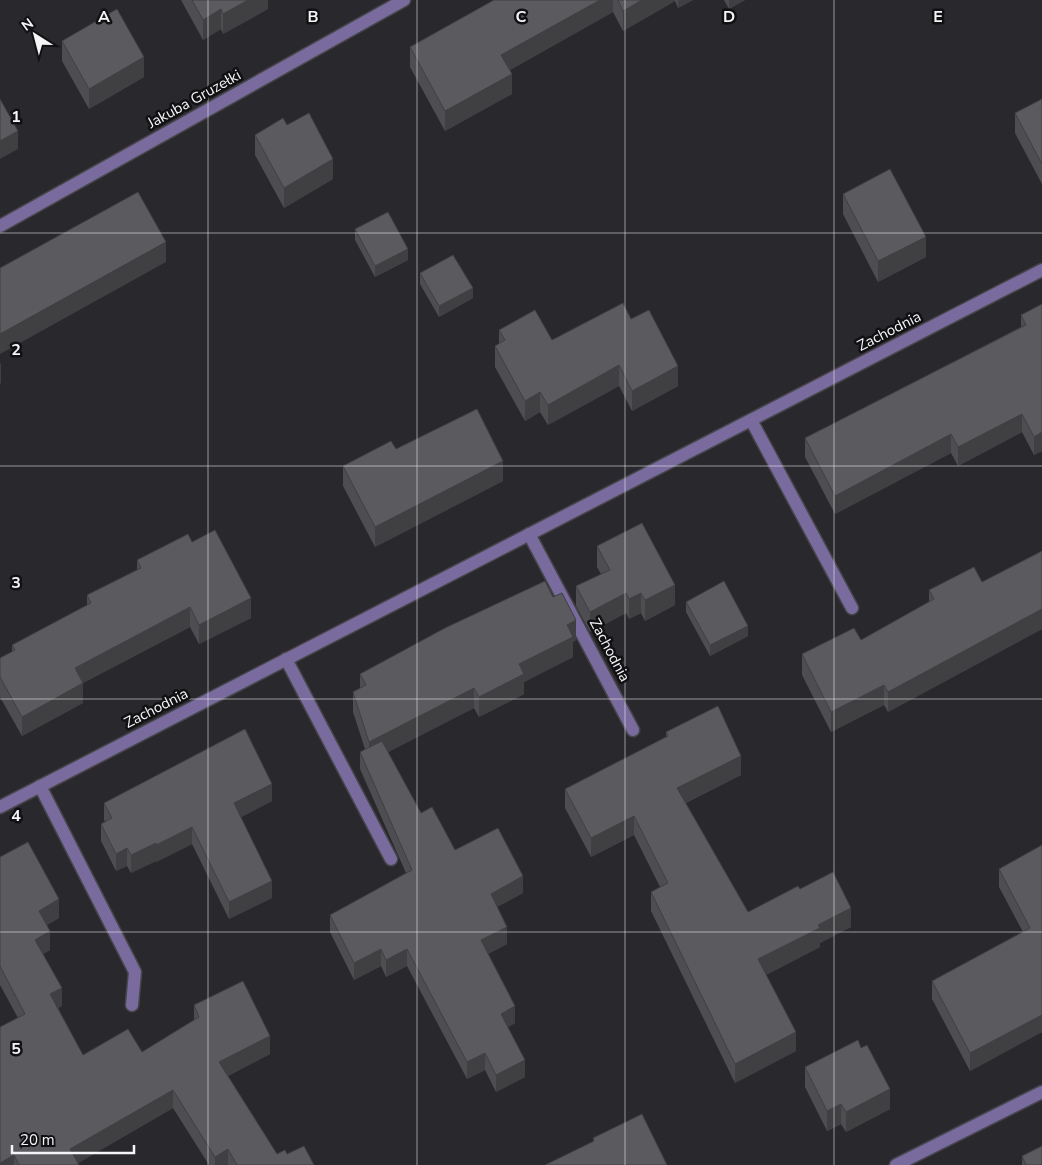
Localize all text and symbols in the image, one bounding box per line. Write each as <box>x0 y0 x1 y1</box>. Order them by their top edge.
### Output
text: A <box>98 6 110 28</box>
text: B <box>307 6 319 28</box>
text: C <box>516 6 527 28</box>
text: D <box>723 6 735 28</box>
text: E <box>933 6 943 28</box>
north arrow <box>10 10 60 60</box>
text: N <box>18 14 37 36</box>
street label: Jakuba Gruzełki <box>143 65 244 133</box>
text: 1 <box>11 106 21 128</box>
street label: Zachodnia <box>854 306 924 356</box>
text: 2 <box>11 339 21 361</box>
text: 3 <box>11 572 21 594</box>
street label: Zachodnia <box>585 615 635 685</box>
street label: Zachodnia <box>121 683 191 733</box>
text: 4 <box>11 805 21 827</box>
text: 5 <box>11 1038 21 1060</box>
scale bar <box>12 1122 135 1154</box>
text: 20 m <box>20 1130 55 1150</box>

